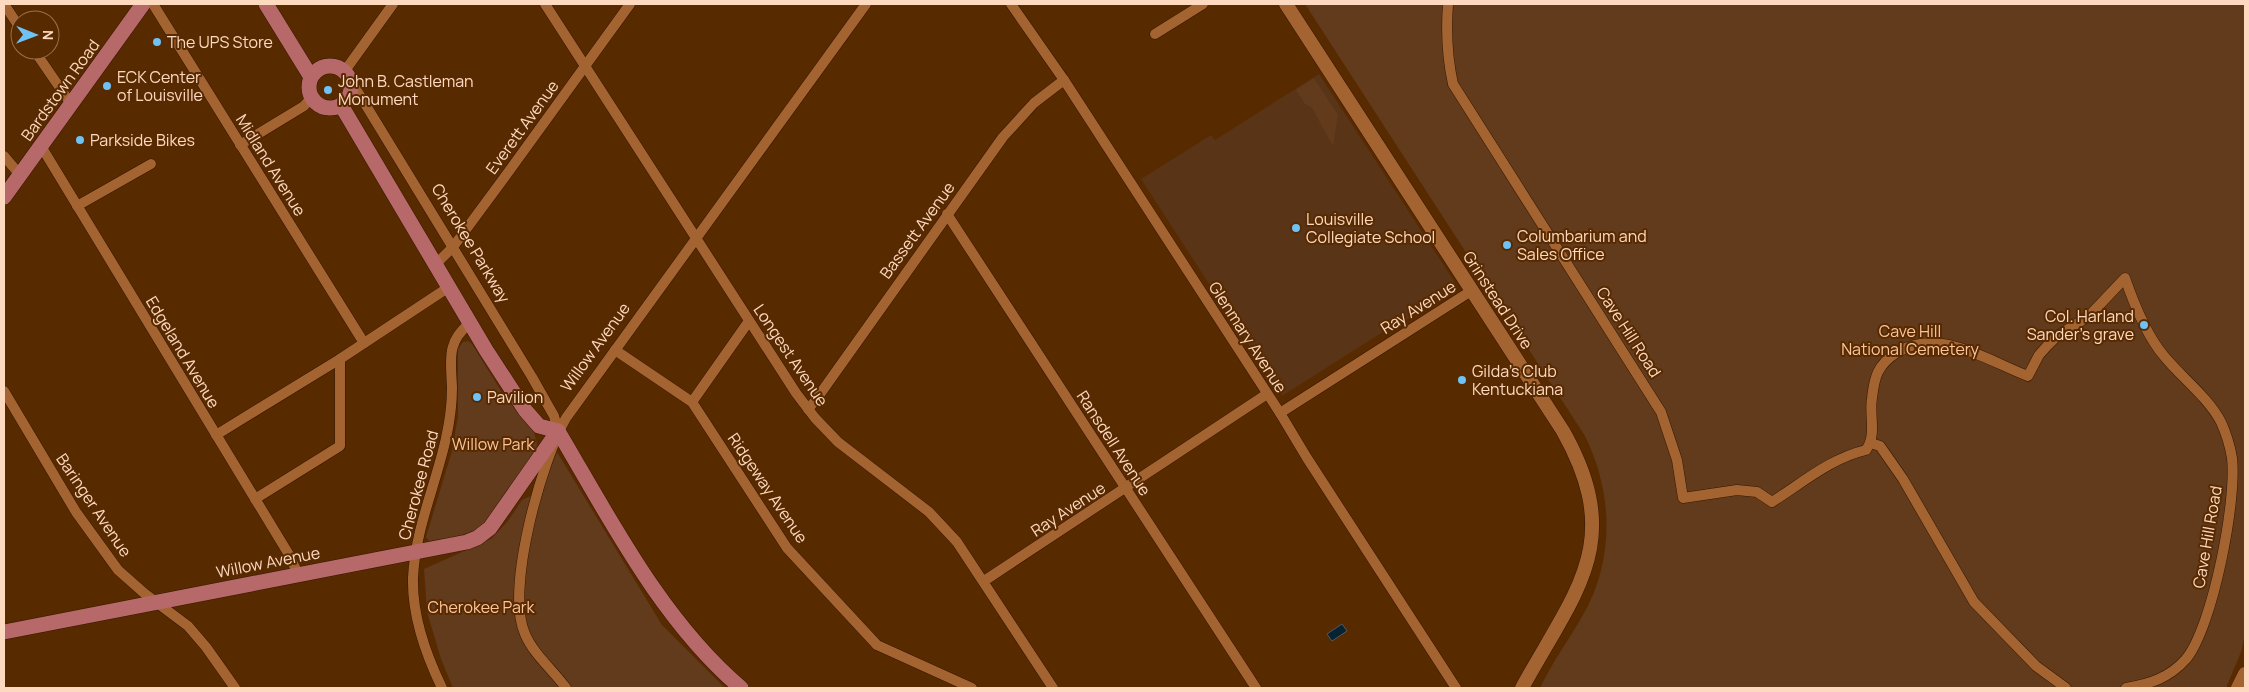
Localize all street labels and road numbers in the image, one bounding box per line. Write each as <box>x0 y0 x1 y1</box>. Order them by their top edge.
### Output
street label: Bardstown Road <box>16 35 104 145</box>
street label: Everett Avenue <box>480 76 564 178</box>
street label: Midland Avenue <box>231 110 311 220</box>
street label: Bassett Avenue <box>874 177 960 283</box>
street label: Cherokee Parkway <box>427 179 516 307</box>
street label: Grinstead Drive <box>1458 247 1538 353</box>
street label: Ray Avenue <box>1376 275 1460 339</box>
street label: Glenmary Avenue <box>1204 277 1292 397</box>
street label: Cave Hill Road <box>1592 283 1666 381</box>
street label: Edgeland Avenue <box>141 292 225 412</box>
street label: Willow Avenue <box>555 298 635 396</box>
street label: Longest Avenue <box>749 300 833 410</box>
street label: Ransdell Avenue <box>1072 386 1156 500</box>
street label: Cherokee Road <box>393 428 443 542</box>
street label: Ridgeway Avenue <box>723 429 813 547</box>
street label: Baringer Avenue <box>51 449 137 561</box>
street label: Ray Avenue <box>1026 477 1110 541</box>
street label: Cave Hill Road <box>2187 484 2227 590</box>
street label: Willow Avenue <box>214 541 322 583</box>

